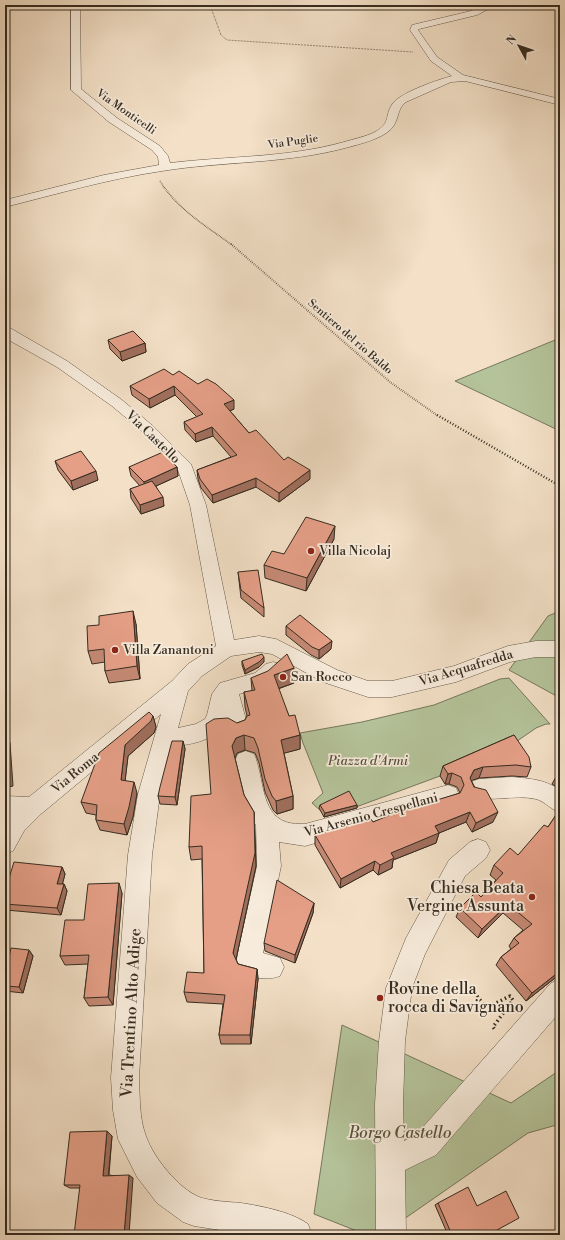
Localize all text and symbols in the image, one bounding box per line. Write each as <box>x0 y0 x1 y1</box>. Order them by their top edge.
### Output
north arrow <box>499 26 539 66</box>
text: N <box>504 32 520 48</box>
street label: Via Monticelli <box>93 86 159 138</box>
street label: Via Puglie <box>266 131 320 153</box>
street label: Sentiero del rio Baldo <box>305 296 395 378</box>
street label: Via Castello <box>122 406 184 467</box>
place label: Villa Nicolaj <box>318 543 391 559</box>
marker: Villa Nicolaj <box>306 546 316 556</box>
place label: Villa Zanantoni <box>122 642 214 658</box>
marker: Villa Zanantoni <box>110 645 120 655</box>
street label: Via Acquafredda <box>416 646 515 690</box>
place label: San Rocco <box>291 669 352 685</box>
marker: San Rocco <box>278 672 288 682</box>
street label: Via Roma <box>47 749 102 798</box>
park label: Piazza d'Armi <box>327 753 409 769</box>
street label: Via Arsenio Crespellani <box>301 789 440 841</box>
place label: Chiesa Beata Vergine Assunta <box>406 878 525 916</box>
marker: Chiesa Beata Vergine Assunta <box>527 892 537 902</box>
street label: Via Trentino Alto Adige <box>117 928 145 1099</box>
place label: Rovine della rocca di Savignano <box>388 979 524 1017</box>
marker: Rovine della rocca di Savignano <box>375 993 385 1003</box>
park label: Borgo Castello <box>348 1123 451 1143</box>

